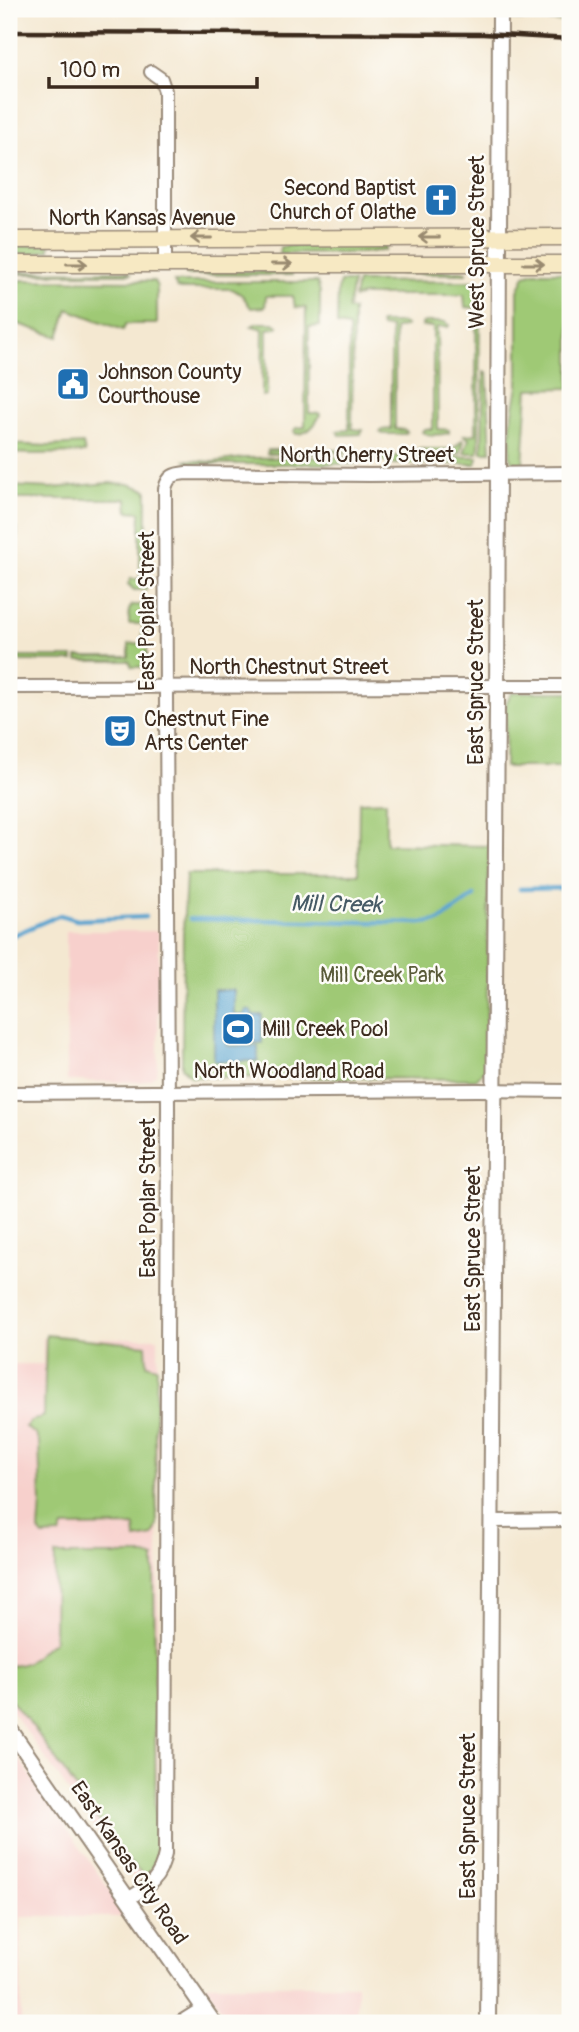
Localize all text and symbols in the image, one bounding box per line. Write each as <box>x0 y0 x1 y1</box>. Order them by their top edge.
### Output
scale bar <box>49 46 257 90</box>
text: 100 m <box>60 57 120 84</box>
street label: West Spruce Street <box>464 155 491 329</box>
place label: Second Baptist Church of Olathe <box>270 175 417 226</box>
church icon: Second Baptist Church of Olathe <box>422 181 460 219</box>
street label: North Kansas Avenue <box>49 205 236 232</box>
one-way arrow <box>417 230 440 244</box>
one-way arrow <box>190 231 213 245</box>
one-way arrow <box>65 257 88 271</box>
one-way arrow <box>270 257 293 271</box>
one-way arrow <box>522 257 545 271</box>
place label: Johnson County Courthouse <box>98 359 241 410</box>
public building icon: Johnson County Courthouse <box>54 365 92 403</box>
street label: North Cherry Street <box>280 442 455 469</box>
street label: East Poplar Street <box>134 531 161 691</box>
street label: East Spruce Street <box>463 599 490 765</box>
street label: North Chestnut Street <box>189 654 389 681</box>
place label: Chestnut Fine Arts Center <box>144 706 270 757</box>
theatre icon: Chestnut Fine Arts Center <box>101 712 139 750</box>
water label: Mill Creek <box>290 889 384 919</box>
park label: Mill Creek Park <box>320 962 444 989</box>
sports icon: Mill Creek Pool <box>219 1010 257 1048</box>
place label: Mill Creek Pool <box>262 1016 389 1043</box>
street label: North Woodland Road <box>194 1058 385 1085</box>
street label: East Poplar Street <box>135 1118 162 1278</box>
street label: East Spruce Street <box>460 1166 487 1332</box>
street label: East Spruce Street <box>455 1733 482 1899</box>
street label: East Kansas City Road <box>64 1776 194 1950</box>

